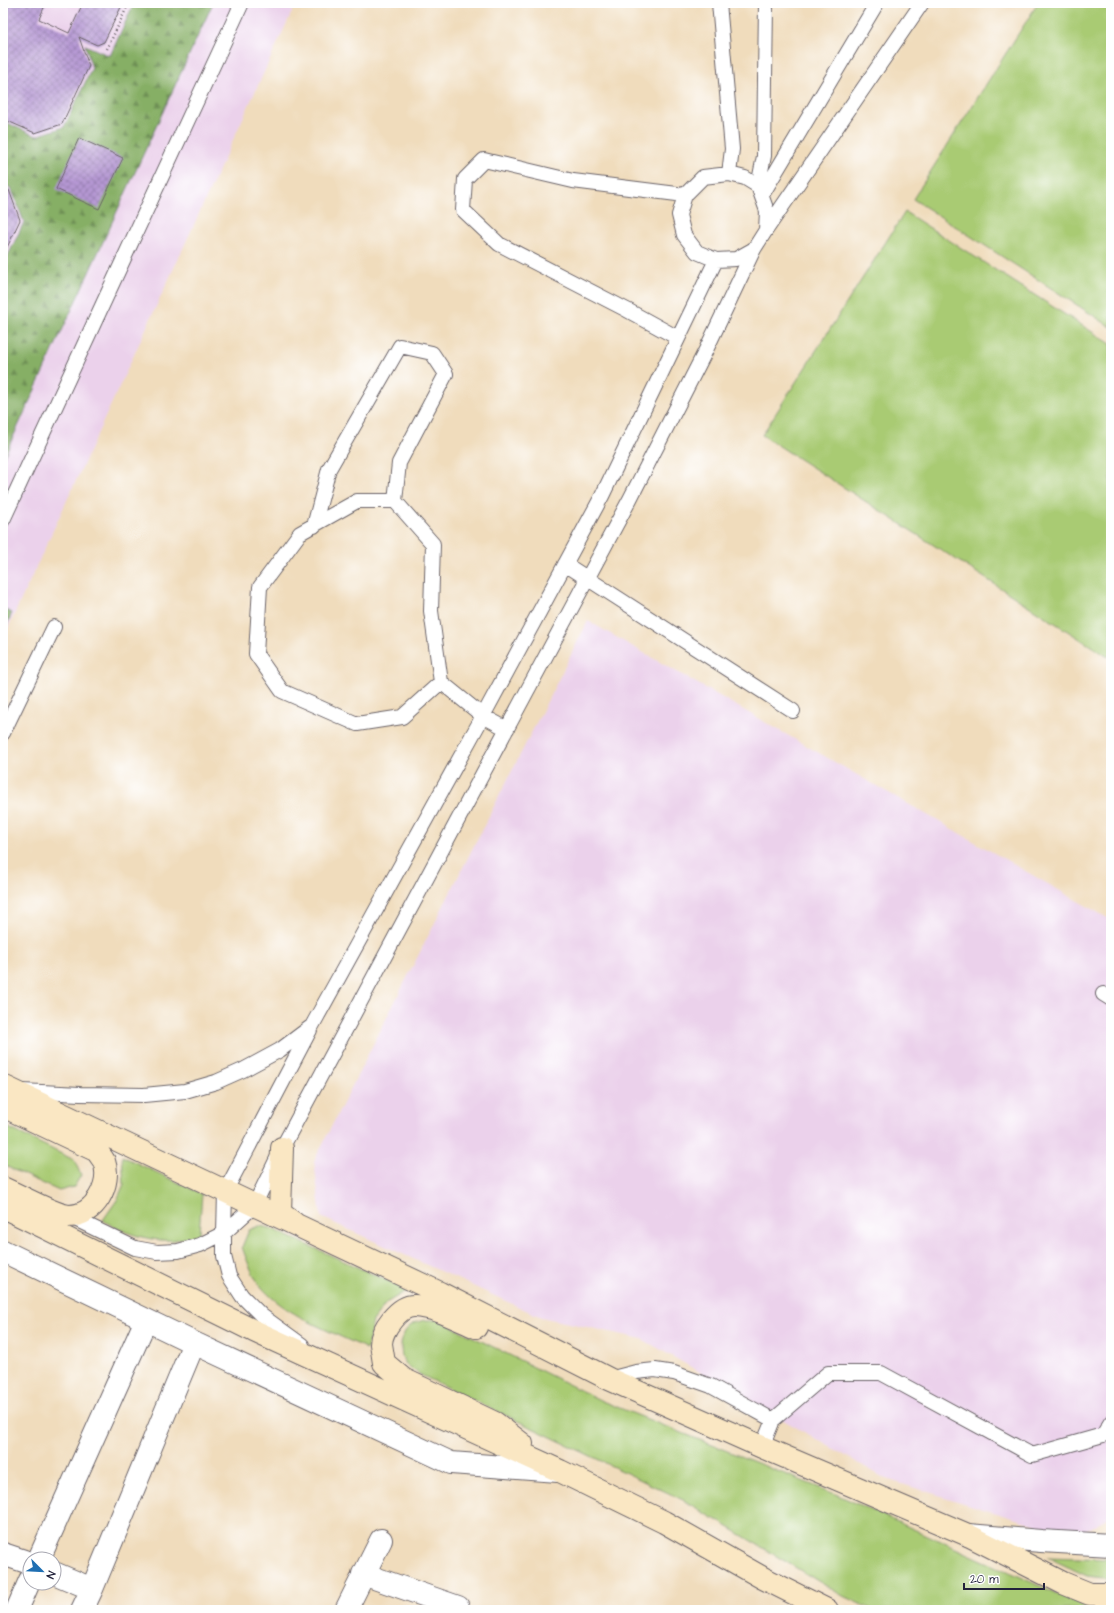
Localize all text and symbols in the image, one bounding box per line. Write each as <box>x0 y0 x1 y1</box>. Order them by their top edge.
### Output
north arrow <box>22 1551 62 1591</box>
scale bar <box>964 1565 1044 1591</box>
text: N <box>42 1569 59 1581</box>
text: 20 m <box>970 1571 999 1588</box>

